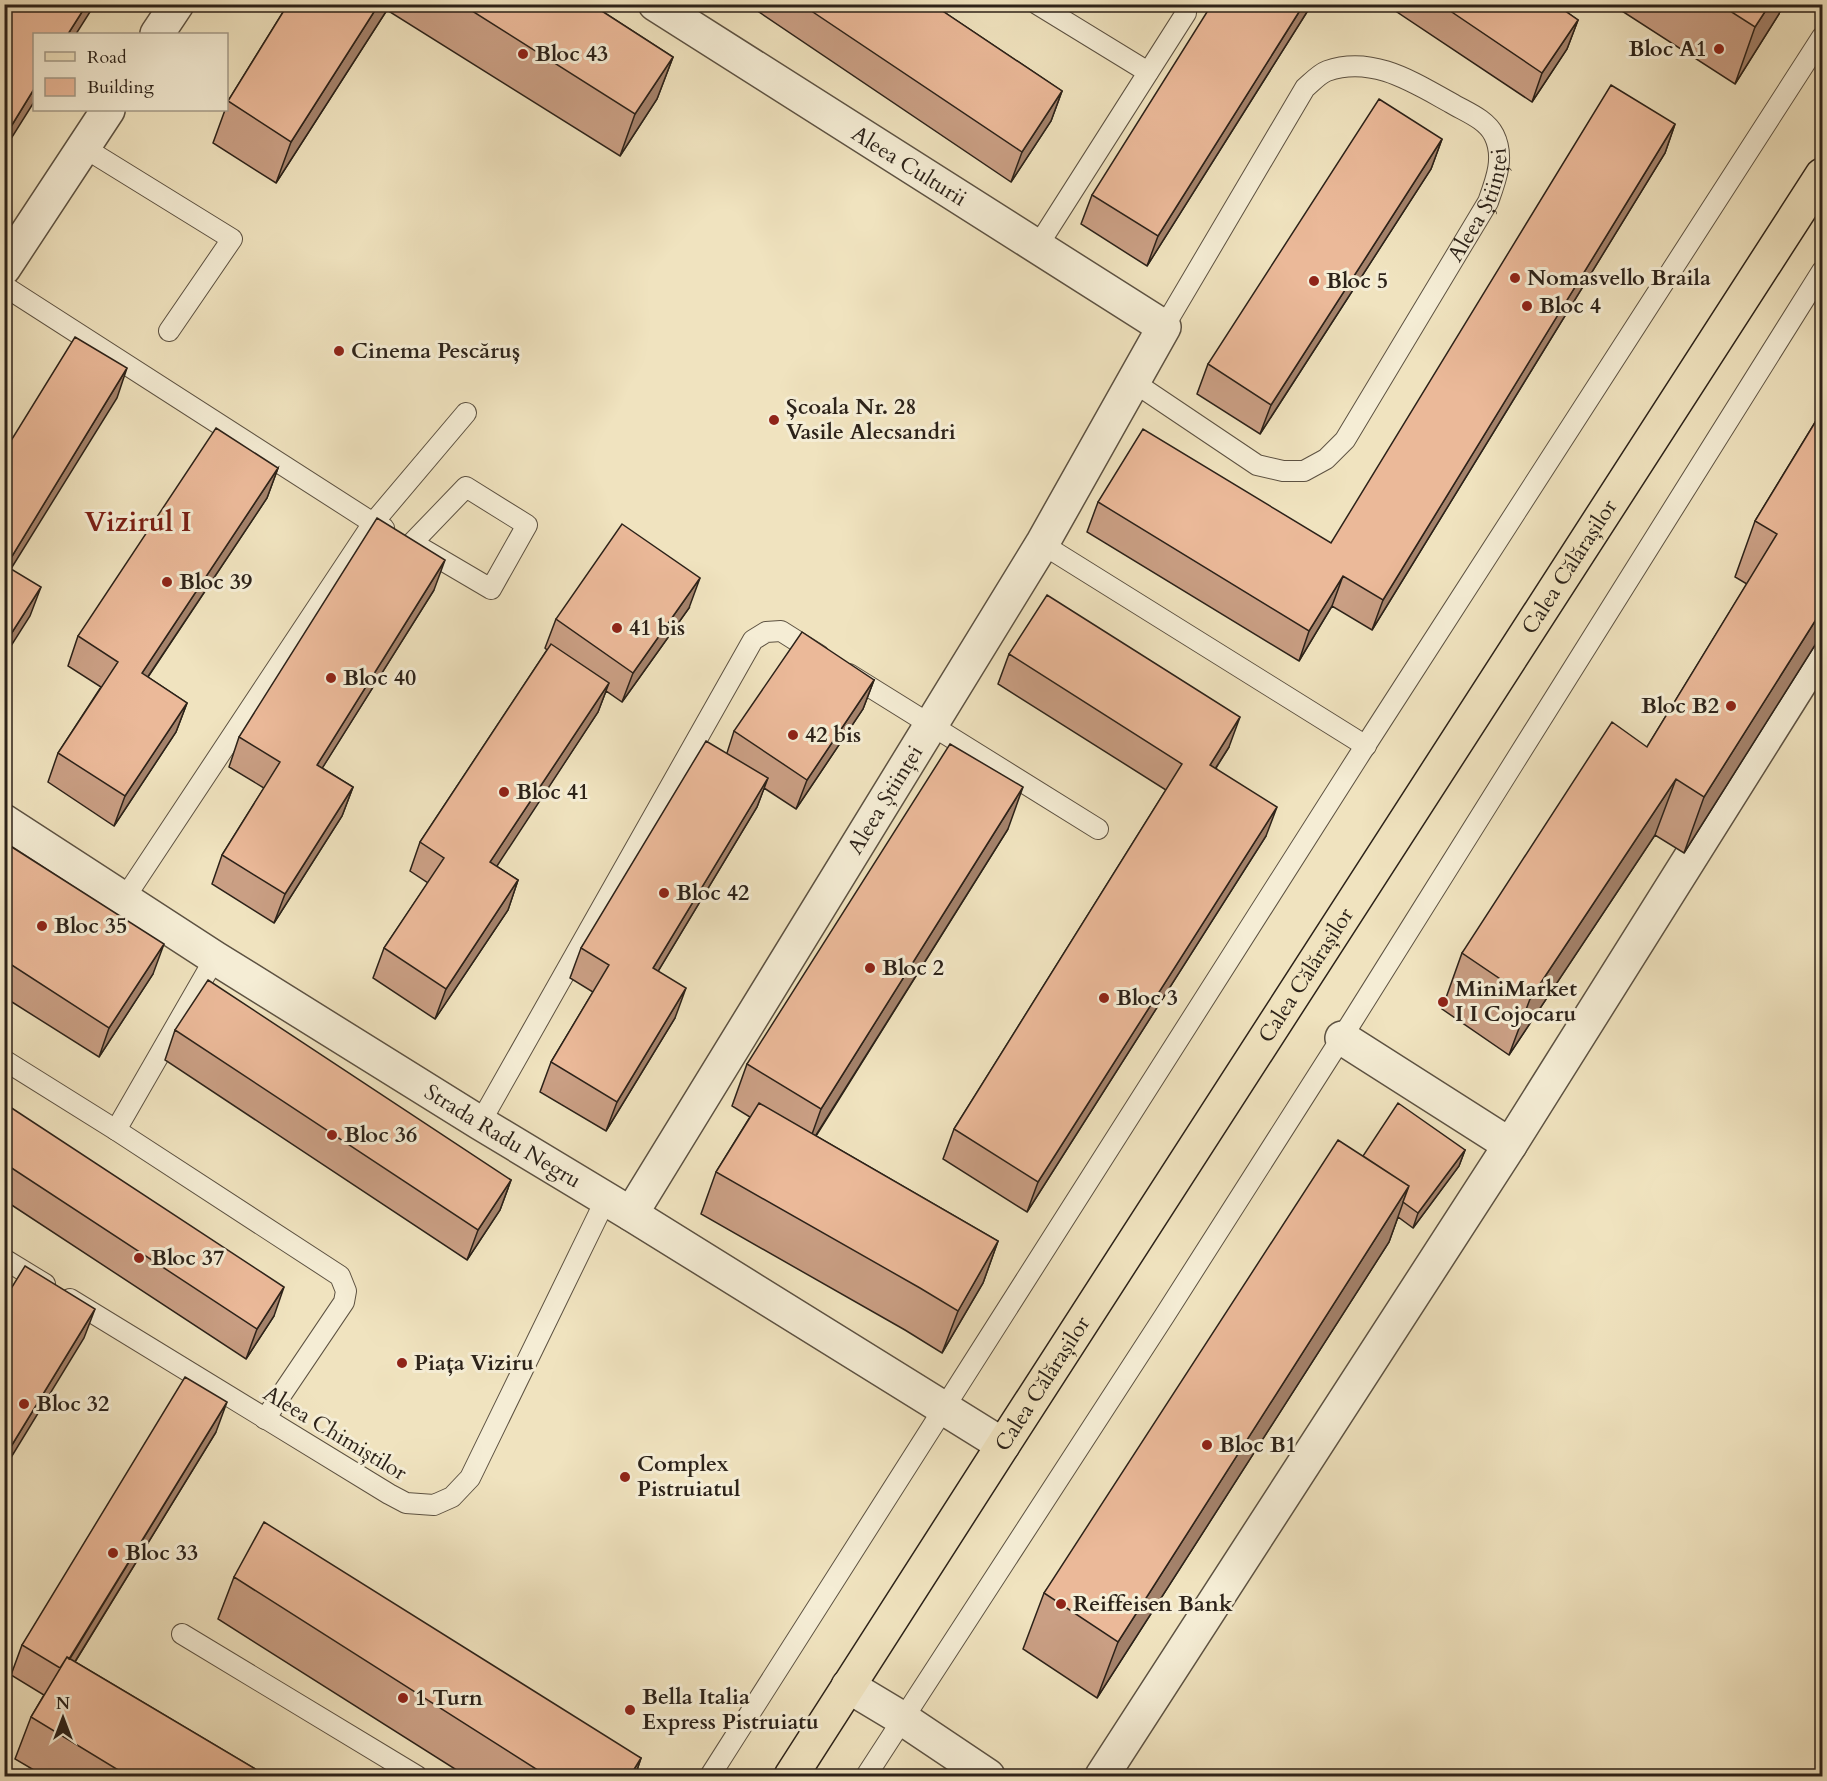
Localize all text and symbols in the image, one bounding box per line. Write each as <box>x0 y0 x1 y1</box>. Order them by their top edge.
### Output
legend <box>33 33 228 111</box>
place label: Bloc A1 <box>1628 34 1707 64</box>
place label: Bloc 43 <box>535 39 608 69</box>
marker: Bloc A1 <box>1712 42 1726 56</box>
text: Road <box>87 45 127 70</box>
marker: Bloc 43 <box>516 47 530 61</box>
text: Building <box>87 75 155 100</box>
street label: Aleea Culturii <box>846 119 972 213</box>
street label: Aleea Științei <box>1441 146 1514 267</box>
place label: Nomasvello Braila <box>1527 263 1711 293</box>
place label: Bloc 5 <box>1326 266 1388 296</box>
marker: Nomasvello Braila <box>1508 271 1522 285</box>
marker: Bloc 5 <box>1307 274 1321 288</box>
place label: Bloc 4 <box>1539 291 1601 321</box>
marker: Bloc 4 <box>1520 299 1534 313</box>
place label: Cinema Pescăruș <box>351 336 520 366</box>
marker: Cinema Pescăruș <box>332 344 346 358</box>
place label: Școala Nr. 28 Vasile Alecsandri <box>786 392 956 447</box>
marker: Școala Nr. 28 Vasile Alecsandri <box>767 413 781 427</box>
street label: Calea Călărașilor <box>1515 493 1625 640</box>
district label: Vizirul I <box>84 503 192 541</box>
place label: Bloc 39 <box>179 567 252 597</box>
marker: Bloc 39 <box>160 575 174 589</box>
place label: 41 bis <box>629 613 685 643</box>
marker: 41 bis <box>610 621 624 635</box>
place label: Bloc 40 <box>343 663 416 693</box>
marker: Bloc 40 <box>324 671 338 685</box>
place label: Bloc B2 <box>1641 691 1719 721</box>
marker: Bloc B2 <box>1724 699 1738 713</box>
place label: 42 bis <box>805 720 861 750</box>
marker: 42 bis <box>786 728 800 742</box>
street label: Aleea Științei <box>840 740 930 860</box>
place label: Bloc 41 <box>516 777 589 807</box>
marker: Bloc 41 <box>497 785 511 799</box>
place label: Bloc 42 <box>676 878 749 908</box>
marker: Bloc 42 <box>657 886 671 900</box>
street label: Calea Călărașilor <box>1251 901 1361 1049</box>
place label: Bloc 35 <box>54 911 127 941</box>
marker: Bloc 35 <box>35 919 49 933</box>
place label: Bloc 2 <box>882 953 944 983</box>
marker: Bloc 2 <box>863 961 877 975</box>
place label: MiniMarket I I Cojocaru <box>1455 974 1577 1029</box>
place label: Bloc 3 <box>1116 983 1178 1013</box>
marker: Bloc 3 <box>1097 991 1111 1005</box>
marker: MiniMarket I I Cojocaru <box>1436 995 1450 1009</box>
street label: Strada Radu Negru <box>419 1077 587 1195</box>
place label: Bloc 36 <box>344 1120 417 1150</box>
marker: Bloc 36 <box>325 1128 339 1142</box>
place label: Bloc 37 <box>151 1243 224 1273</box>
marker: Bloc 37 <box>132 1251 146 1265</box>
street label: Calea Călărașilor <box>988 1310 1098 1457</box>
place label: Piața Viziru <box>414 1348 534 1378</box>
marker: Piața Viziru <box>395 1356 409 1370</box>
street label: Aleea Chimiștilor <box>258 1378 413 1488</box>
place label: Bloc 32 <box>36 1389 109 1419</box>
marker: Bloc 32 <box>17 1397 31 1411</box>
place label: Bloc B1 <box>1219 1430 1297 1460</box>
marker: Bloc B1 <box>1200 1438 1214 1452</box>
place label: Complex Pistruiatul <box>637 1449 741 1504</box>
marker: Complex Pistruiatul <box>618 1470 632 1484</box>
place label: Bloc 33 <box>125 1538 198 1568</box>
marker: Bloc 33 <box>106 1546 120 1560</box>
place label: Reiffeisen Bank <box>1073 1589 1233 1619</box>
marker: Reiffeisen Bank <box>1054 1597 1068 1611</box>
place label: Bella Italia Express Pistruiatu <box>642 1682 819 1737</box>
place label: 1 Turn <box>415 1683 483 1713</box>
north arrow <box>33 1688 93 1748</box>
marker: 1 Turn <box>396 1691 410 1705</box>
text: N <box>56 1693 70 1715</box>
marker: Bella Italia Express Pistruiatu <box>623 1703 637 1717</box>

